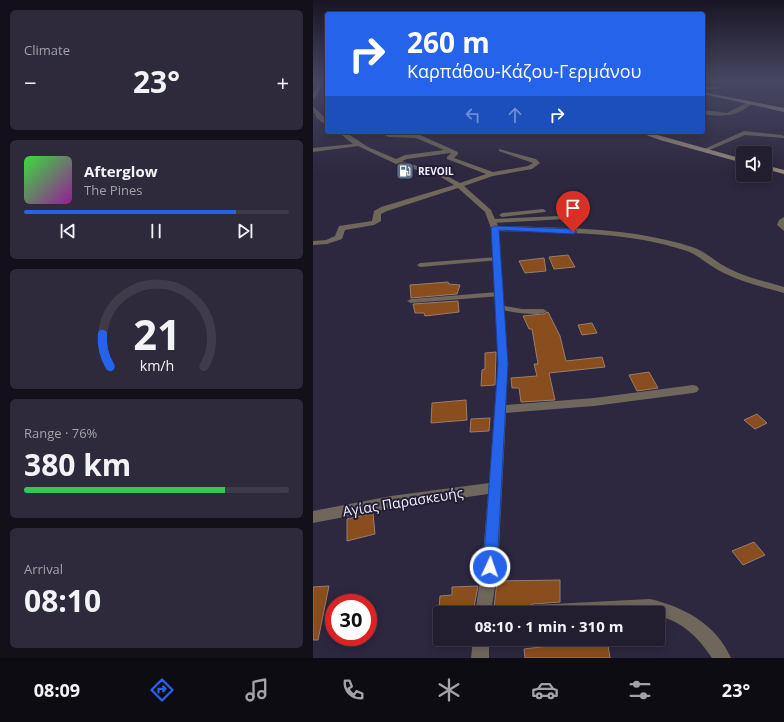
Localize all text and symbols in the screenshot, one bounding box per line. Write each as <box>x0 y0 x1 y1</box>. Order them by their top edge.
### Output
text: 260 m <box>407 23 490 61</box>
icon: right <box>341 28 393 80</box>
text: Climate <box>24 41 70 59</box>
text: Καρπάθου-Κάζου-Γερμάνου <box>407 59 642 83</box>
text: 23° <box>133 61 180 102</box>
text: − <box>24 67 37 97</box>
text: + <box>276 67 289 97</box>
icon: left <box>462 104 484 126</box>
icon: ahead <box>504 104 526 126</box>
icon: right <box>546 104 568 126</box>
map controls <box>736 146 772 182</box>
button: sound <box>736 146 772 182</box>
text: Afterglow <box>84 161 158 181</box>
fuel station icon: REVOIL <box>395 161 415 181</box>
place label: REVOIL <box>418 164 454 178</box>
text: The Pines <box>84 181 142 199</box>
pin <box>556 191 590 232</box>
icon: arrive <box>562 197 584 219</box>
icon: previous <box>57 220 79 242</box>
icon: pause <box>145 220 167 242</box>
icon: next <box>234 220 256 242</box>
text: 21 <box>133 306 180 362</box>
text: km/h <box>139 356 174 375</box>
text: Range · 76% <box>24 424 97 442</box>
text: 380 km <box>24 444 131 485</box>
street label: Αγίας Παρασκευής <box>341 483 465 520</box>
position arrow <box>469 546 511 588</box>
text: Arrival <box>24 560 63 578</box>
text: 08:10 <box>24 580 101 621</box>
speed limit sign: 30 <box>325 594 377 646</box>
text: 08:10 · 1 min · 310 m <box>475 616 623 636</box>
icon: directions <box>148 676 176 704</box>
icon: music <box>243 676 271 704</box>
icon: phone <box>339 676 367 704</box>
icon: climate <box>435 676 463 704</box>
icon: car <box>531 676 559 704</box>
icon: filters <box>626 676 654 704</box>
text: 08:09 <box>34 678 80 702</box>
text: 23° <box>722 678 750 702</box>

